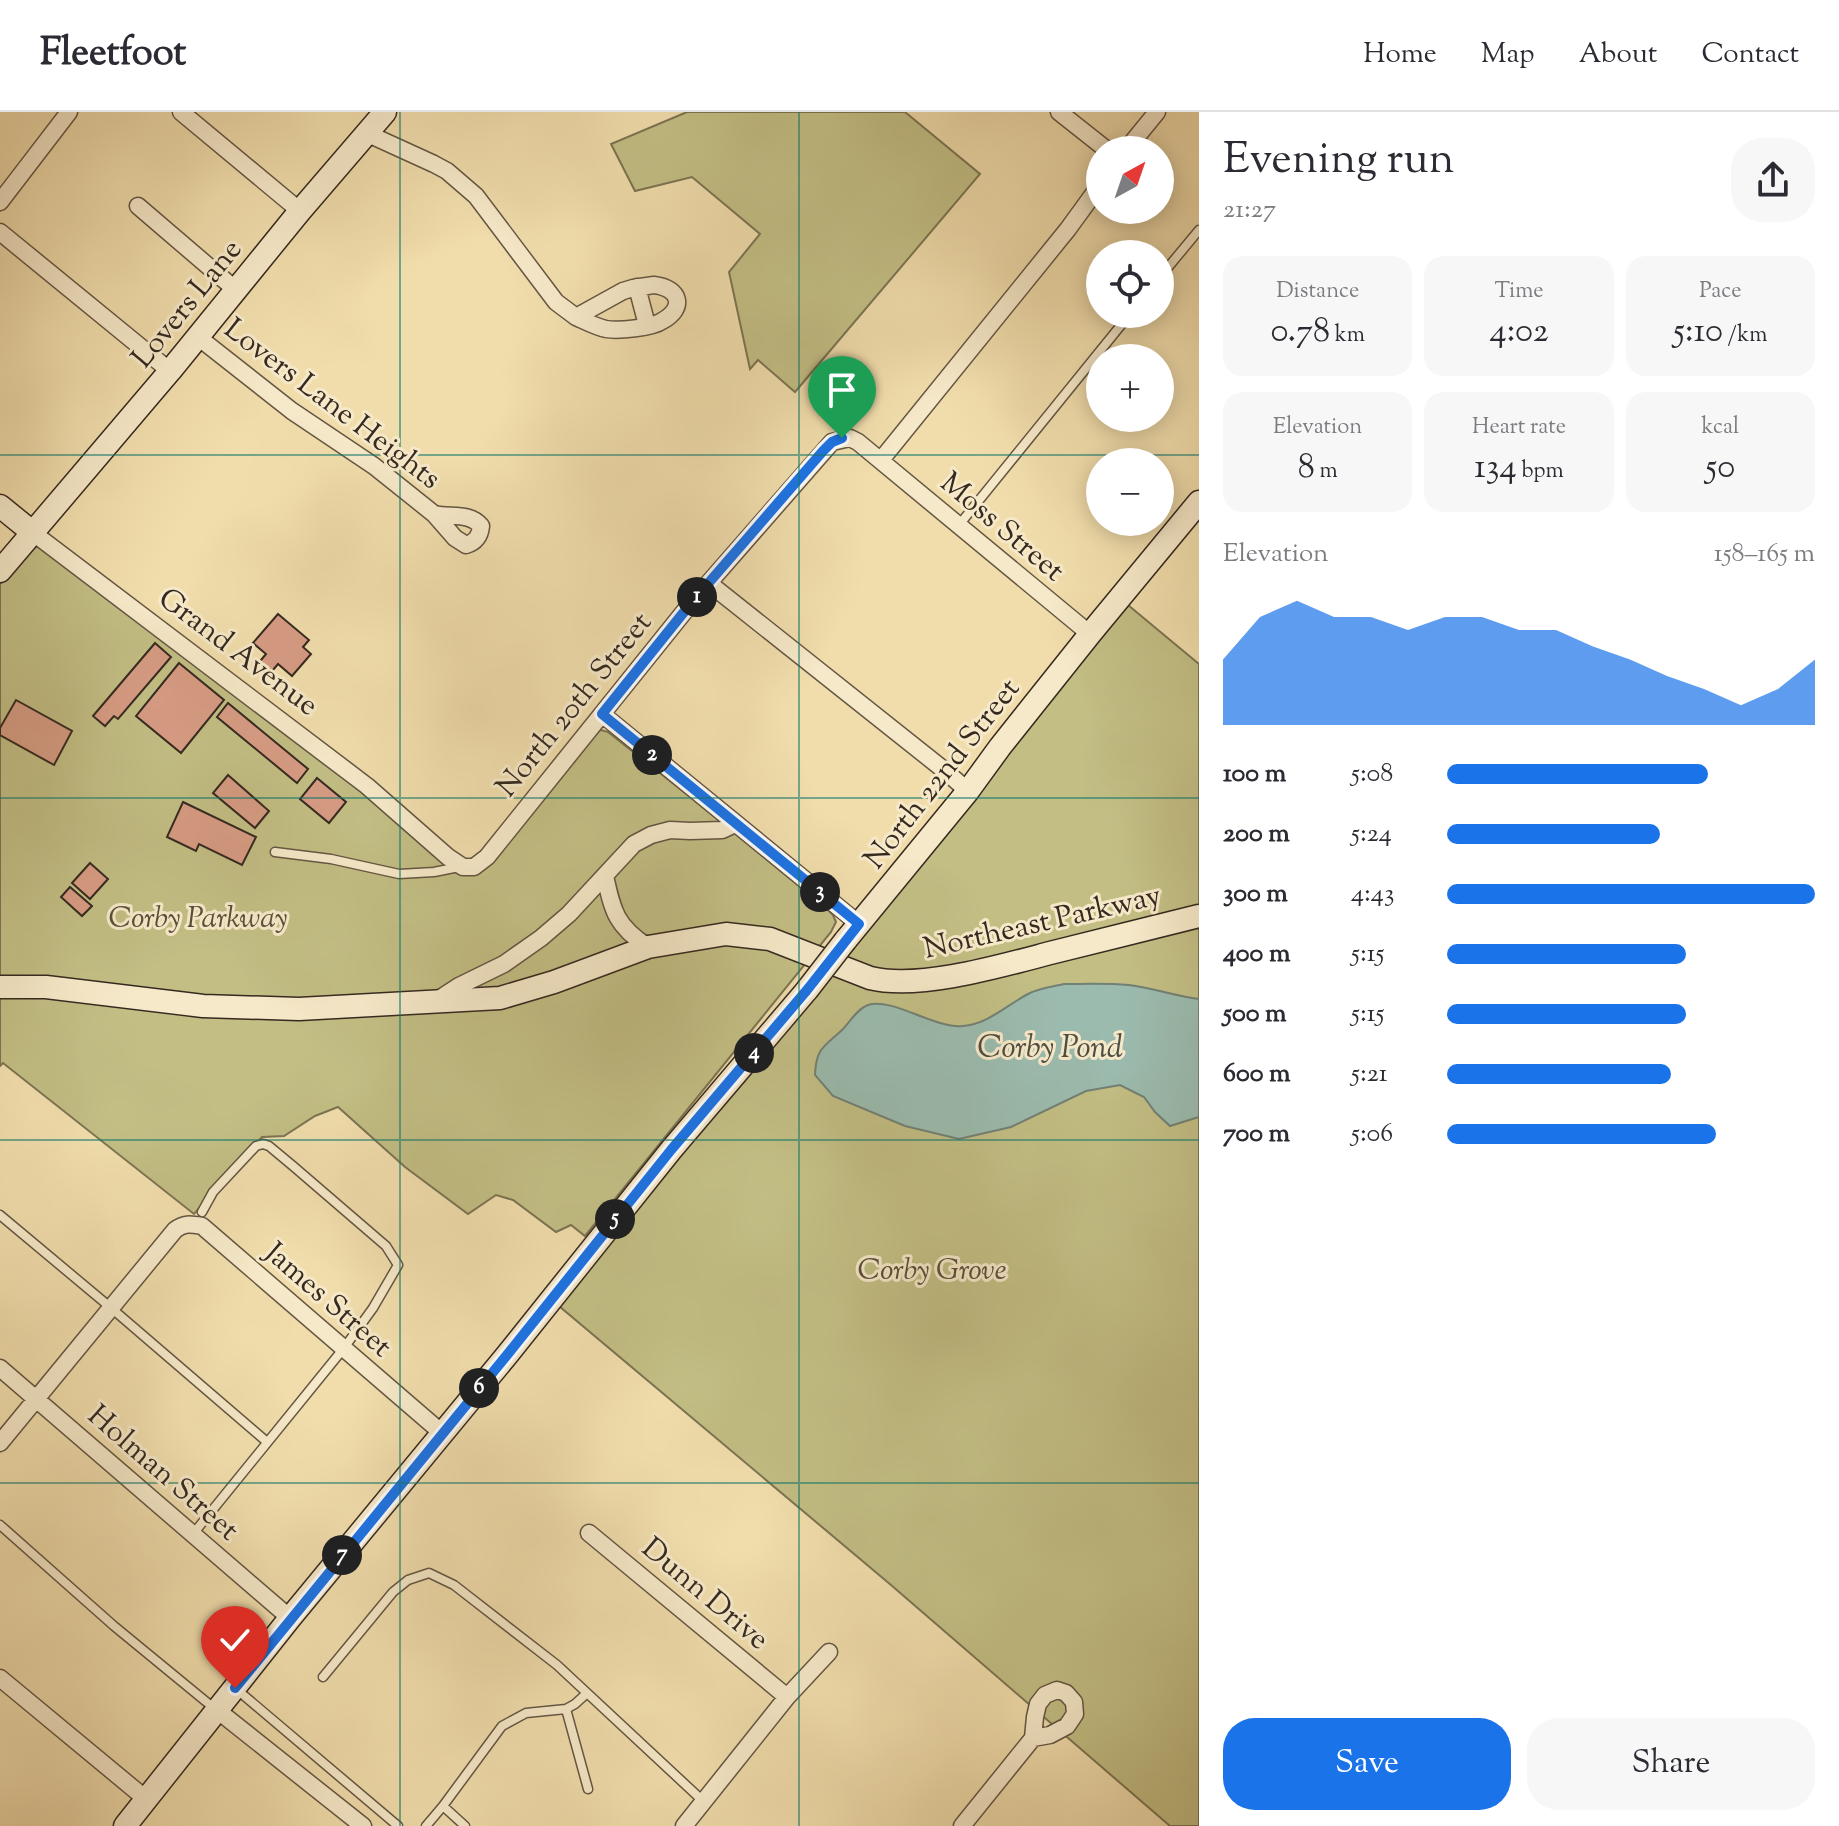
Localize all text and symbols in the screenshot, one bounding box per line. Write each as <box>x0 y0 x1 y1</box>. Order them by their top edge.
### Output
text: Fleetfoot <box>40 28 186 82</box>
text: Home <box>1363 35 1437 75</box>
text: Map <box>1481 35 1535 75</box>
text: About <box>1579 35 1657 75</box>
text: Contact <box>1701 35 1799 75</box>
text: Evening run <box>1223 130 1455 193</box>
north arrow <box>1086 136 1174 224</box>
map controls <box>1086 136 1174 536</box>
button: share <box>1731 138 1815 222</box>
text: 21:27 <box>1223 192 1276 229</box>
street label: Lovers Lane <box>122 231 253 378</box>
button: locate <box>1086 240 1174 328</box>
text: Distance <box>1276 276 1359 308</box>
text: Time <box>1495 276 1543 308</box>
text: Pace <box>1699 276 1741 308</box>
text: 0.78 <box>1270 308 1330 357</box>
text: 4:02 <box>1489 308 1549 357</box>
text: 5:10 <box>1673 308 1723 357</box>
street label: Lovers Lane Heights <box>214 309 449 501</box>
text: km <box>1330 320 1365 352</box>
text: /km <box>1723 320 1767 352</box>
button: + <box>1086 344 1174 432</box>
pin <box>808 356 876 438</box>
icon: arrive <box>820 368 864 412</box>
text: Elevation <box>1273 412 1362 444</box>
text: Heart rate <box>1472 412 1566 444</box>
text: kcal <box>1701 412 1739 444</box>
text: 8 <box>1298 444 1315 493</box>
text: 134 <box>1474 444 1517 493</box>
text: 50 <box>1706 444 1735 493</box>
button: − <box>1086 448 1174 536</box>
text: m <box>1315 456 1338 488</box>
text: bpm <box>1517 456 1564 488</box>
street label: Moss Street <box>930 463 1073 593</box>
text: Elevation <box>1223 536 1328 573</box>
text: 158–165 m <box>1714 536 1815 573</box>
pin: 1 <box>677 577 717 617</box>
street label: Grand Avenue <box>148 578 327 728</box>
text: 1 <box>693 581 701 613</box>
street label: North 20th Street <box>488 604 658 804</box>
street label: North 22nd Street <box>855 670 1031 879</box>
pin: 2 <box>632 735 672 775</box>
text: 100 m <box>1223 756 1286 793</box>
text: 5:08 <box>1351 756 1393 793</box>
text: 200 m <box>1223 816 1290 853</box>
text: 5:24 <box>1351 816 1392 853</box>
pin: 3 <box>800 872 840 912</box>
street label: Northeast Parkway <box>920 875 1166 972</box>
text: 3 <box>816 876 824 908</box>
text: 300 m <box>1223 876 1288 913</box>
text: 4:43 <box>1351 876 1394 913</box>
park label: Corby Parkway <box>108 898 288 941</box>
text: 400 m <box>1223 936 1290 973</box>
text: 5:15 <box>1351 936 1384 973</box>
text: 500 m <box>1223 996 1286 1033</box>
text: 5:15 <box>1351 996 1384 1033</box>
water label: Corby Pond <box>977 1026 1123 1072</box>
pin: 4 <box>734 1033 774 1073</box>
text: 4 <box>748 1037 760 1069</box>
text: 600 m <box>1223 1056 1290 1093</box>
text: 5:21 <box>1351 1056 1388 1093</box>
text: 700 m <box>1223 1116 1290 1153</box>
text: 5:06 <box>1351 1116 1393 1153</box>
pin: 5 <box>595 1199 635 1239</box>
text: 5 <box>611 1203 619 1235</box>
street label: James Street <box>253 1232 401 1369</box>
park label: Corby Grove <box>858 1250 1006 1293</box>
pin: 6 <box>459 1368 499 1408</box>
text: 6 <box>474 1372 484 1404</box>
street label: Holman Street <box>77 1396 248 1552</box>
street label: Dunn Drive <box>631 1529 778 1661</box>
pin: 7 <box>322 1535 362 1575</box>
text: 7 <box>336 1539 348 1571</box>
pin <box>201 1606 269 1688</box>
icon: check <box>213 1618 257 1662</box>
button: Save <box>1223 1718 1511 1810</box>
button: Share <box>1527 1718 1815 1810</box>

